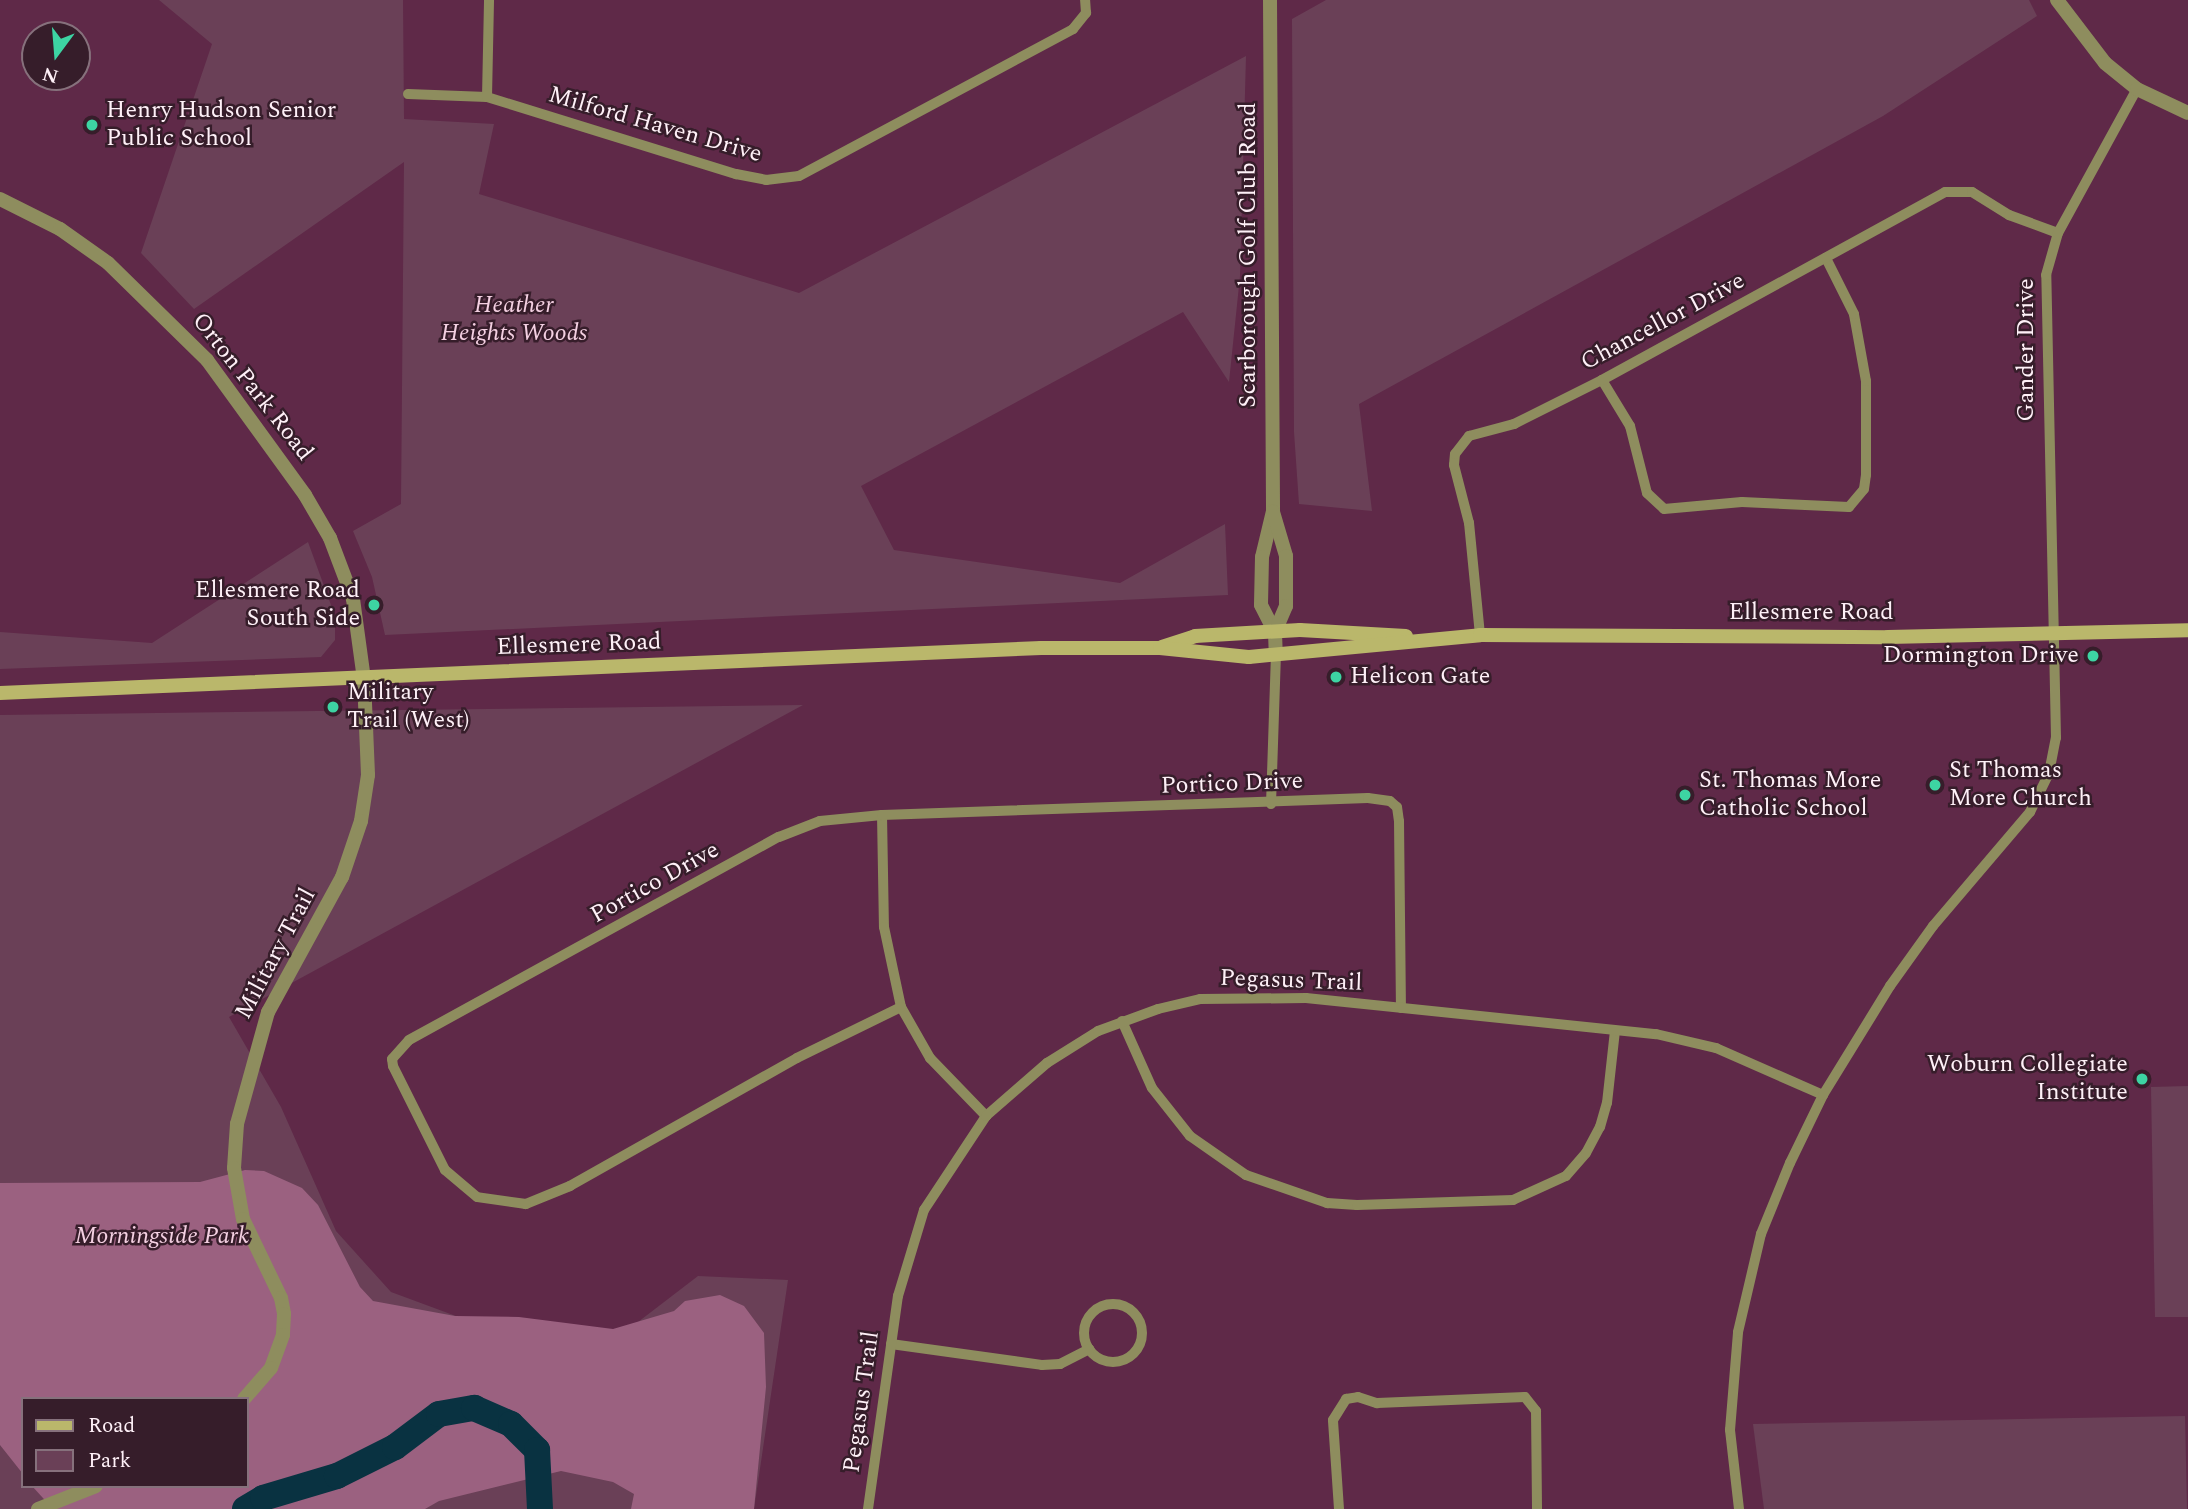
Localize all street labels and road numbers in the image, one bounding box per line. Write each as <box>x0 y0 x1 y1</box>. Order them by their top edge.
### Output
street label: Milford Haven Drive <box>545 81 765 169</box>
street label: Scarborough Golf Club Road <box>1235 102 1263 408</box>
street label: Chancellor Drive <box>1576 267 1750 377</box>
street label: Gander Drive <box>2013 278 2041 422</box>
street label: Orton Park Road <box>185 307 319 467</box>
street label: Ellesmere Road <box>1728 599 1894 627</box>
street label: Ellesmere Road <box>496 628 662 662</box>
street label: Portico Drive <box>1160 767 1304 801</box>
street label: Portico Drive <box>586 836 724 930</box>
street label: Military Trail <box>230 884 322 1024</box>
street label: Pegasus Trail <box>1219 964 1363 998</box>
street label: Pegasus Trail <box>838 1329 886 1475</box>

